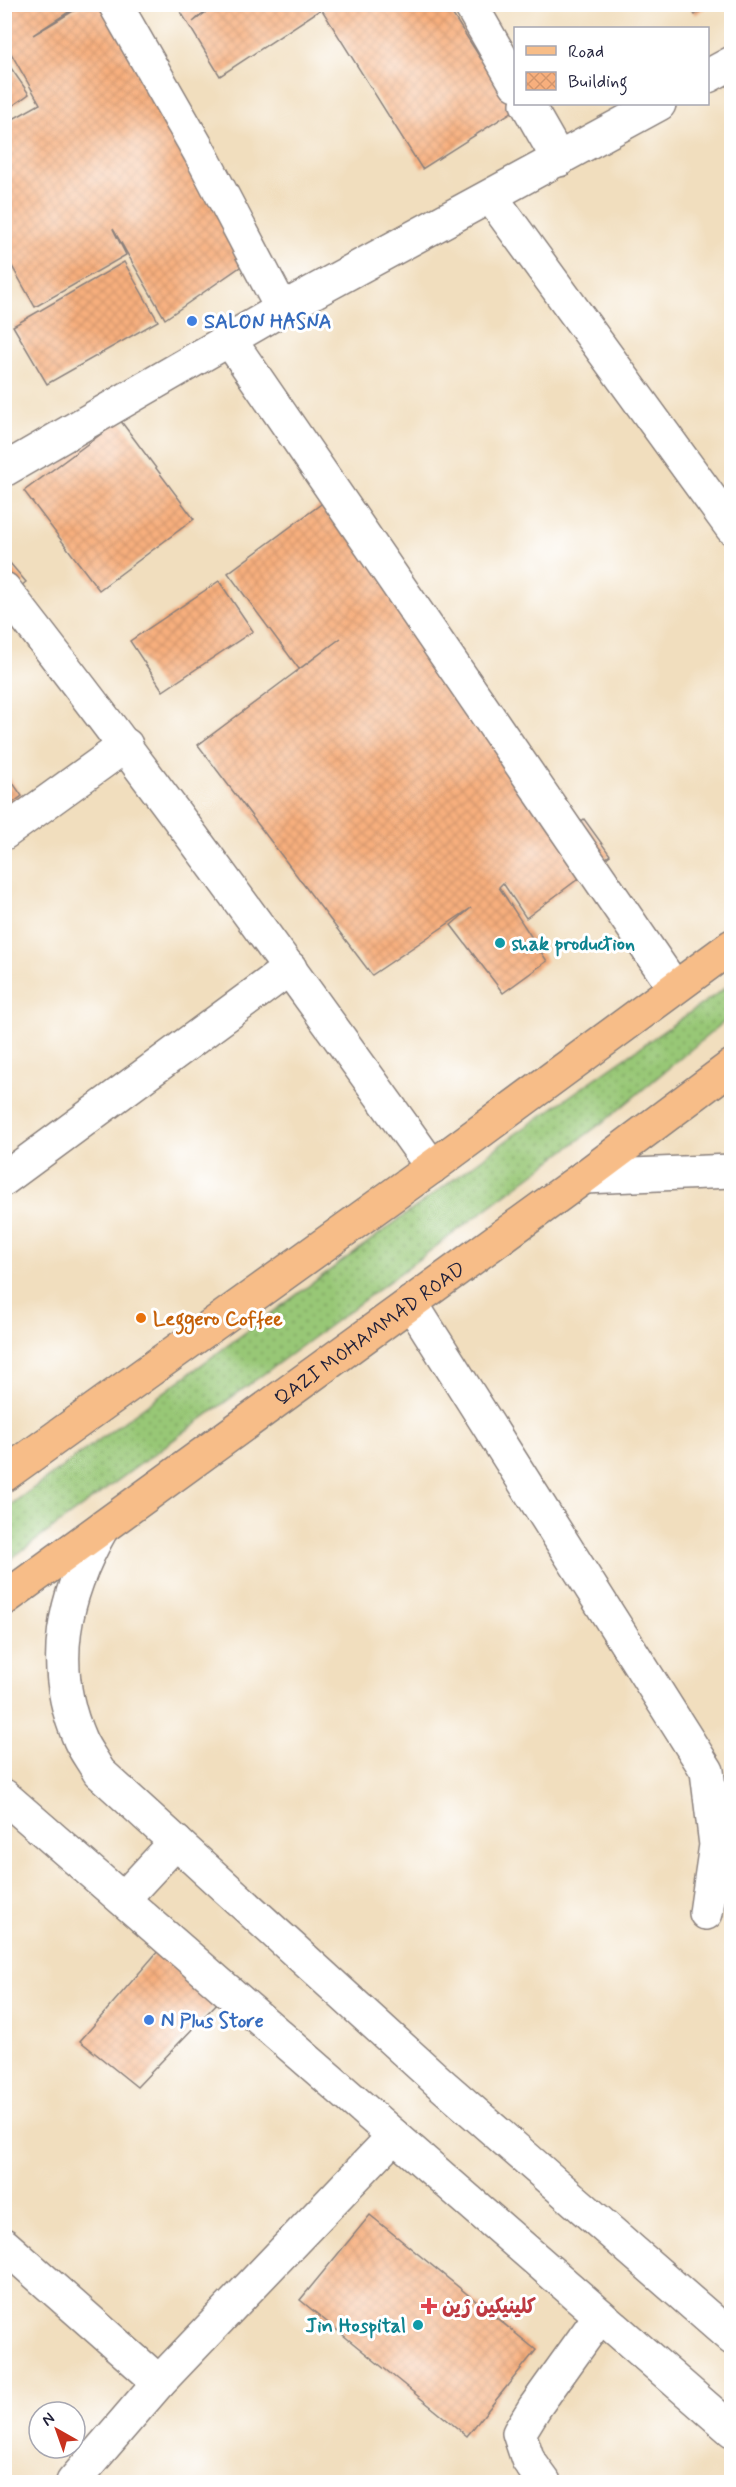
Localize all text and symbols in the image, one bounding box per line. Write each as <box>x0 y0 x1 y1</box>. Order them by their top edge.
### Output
legend <box>514 27 709 105</box>
text: Road <box>568 40 604 64</box>
text: Building <box>568 70 628 96</box>
place label: SALON HASNA <box>204 309 332 336</box>
marker: SALON HASNA <box>185 314 199 328</box>
place label: shak production <box>511 931 635 958</box>
marker: shak production <box>493 936 507 950</box>
street label: QAZI MOHAMMAD ROAD <box>270 1256 471 1413</box>
place label: Leggero Coffee <box>153 1306 283 1335</box>
marker: Leggero Coffee <box>134 1311 148 1325</box>
place label: N Plus Store <box>161 2008 264 2035</box>
marker: N Plus Store <box>142 2013 156 2027</box>
place label: كلينيكين ژين <box>442 2294 536 2321</box>
marker: كلينيكين ژين <box>420 2297 438 2315</box>
place label: Jin Hospital <box>306 2313 406 2340</box>
marker: Jin Hospital <box>411 2318 425 2332</box>
north arrow <box>27 2400 87 2460</box>
text: N <box>37 2408 59 2431</box>

